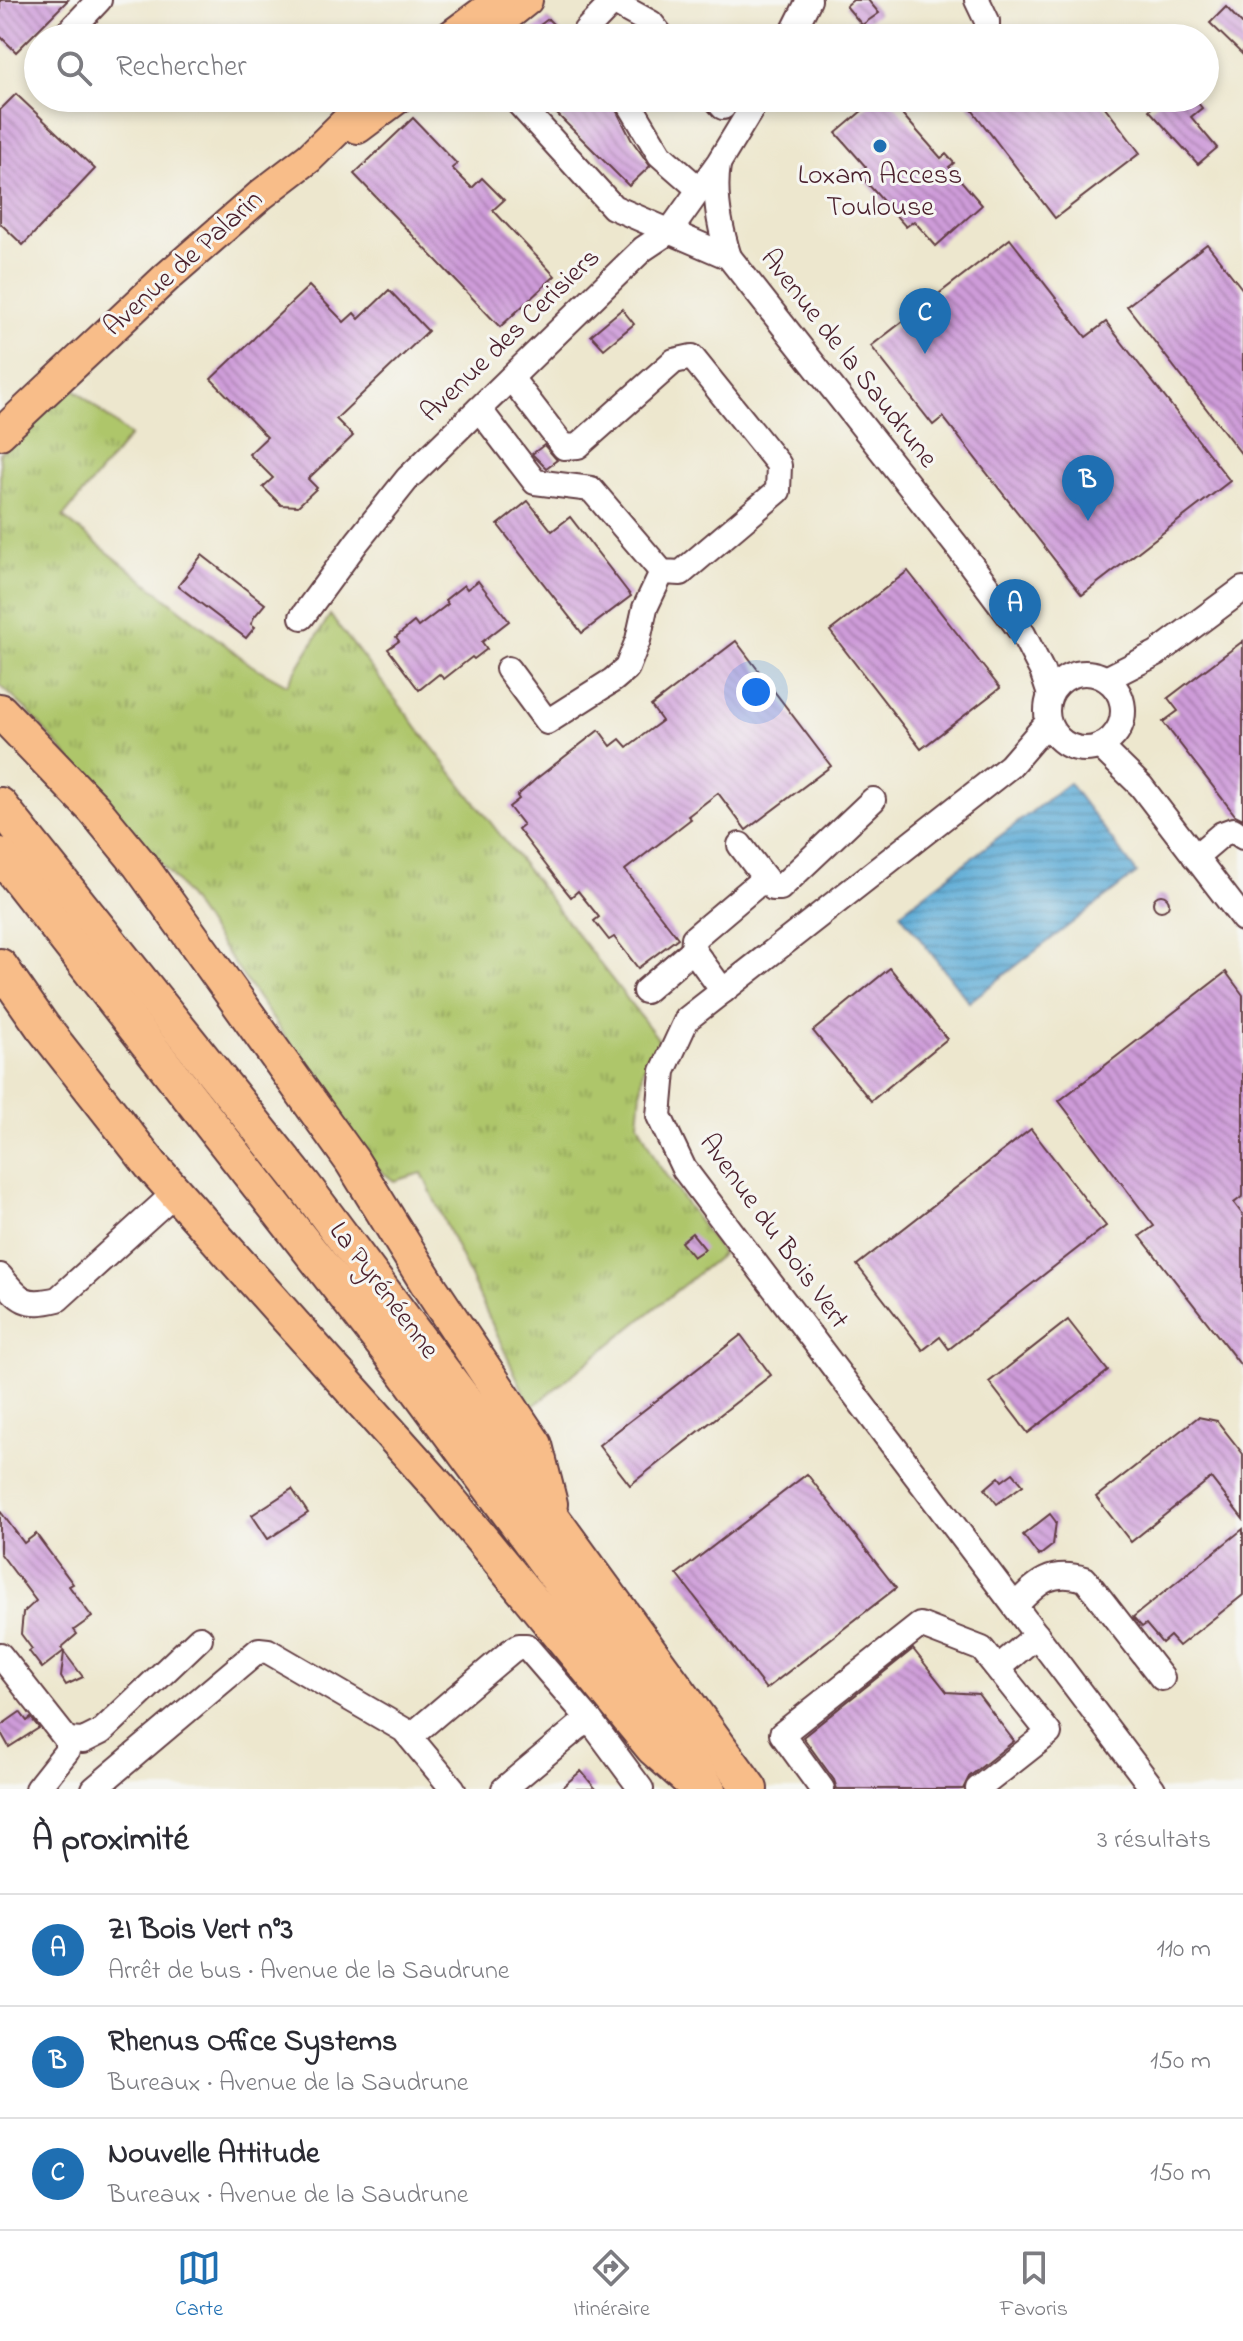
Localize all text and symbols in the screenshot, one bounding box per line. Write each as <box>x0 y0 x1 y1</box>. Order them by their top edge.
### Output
search box <box>24 24 1219 112</box>
icon: search <box>52 46 96 90</box>
text: Rechercher <box>116 46 247 90</box>
marker: Loxam Access Toulouse <box>871 137 889 155</box>
place label: Loxam Access Toulouse <box>798 156 962 229</box>
street label: Avenue de Palarin <box>95 181 273 347</box>
street label: Avenue des Cerisiers <box>412 239 610 433</box>
street label: Avenue de la Saudrune <box>749 241 947 478</box>
pin: C <box>899 288 951 354</box>
pin: B <box>1062 455 1114 521</box>
pin: A <box>989 579 1041 645</box>
your location <box>736 672 776 712</box>
street label: Avenue du Bois Vert <box>688 1126 858 1338</box>
street label: La Pyrénéenne <box>318 1214 449 1369</box>
text: À proximité <box>32 1816 189 1866</box>
text: 3 résultats <box>1097 1822 1211 1860</box>
text: ZI Bois Vert n°3 <box>108 1909 293 1953</box>
text: A <box>50 1931 66 1969</box>
text: 110 m <box>1157 1931 1211 1969</box>
text: Arrêt de bus · Avenue de la Saudrune <box>108 1953 509 1991</box>
text: Rhenus Office Systems <box>108 2021 397 2065</box>
text: B <box>49 2043 67 2081</box>
text: 150 m <box>1150 2043 1211 2081</box>
text: Bureaux · Avenue de la Saudrune <box>108 2065 468 2103</box>
text: Nouvelle Attitude <box>108 2133 319 2177</box>
text: C <box>51 2155 65 2193</box>
text: 150 m <box>1150 2155 1211 2193</box>
text: Bureaux · Avenue de la Saudrune <box>108 2177 468 2215</box>
tab: Carte <box>175 2246 223 2326</box>
tab: Itinéraire <box>573 2246 650 2326</box>
tab: Favoris <box>1000 2246 1068 2326</box>

